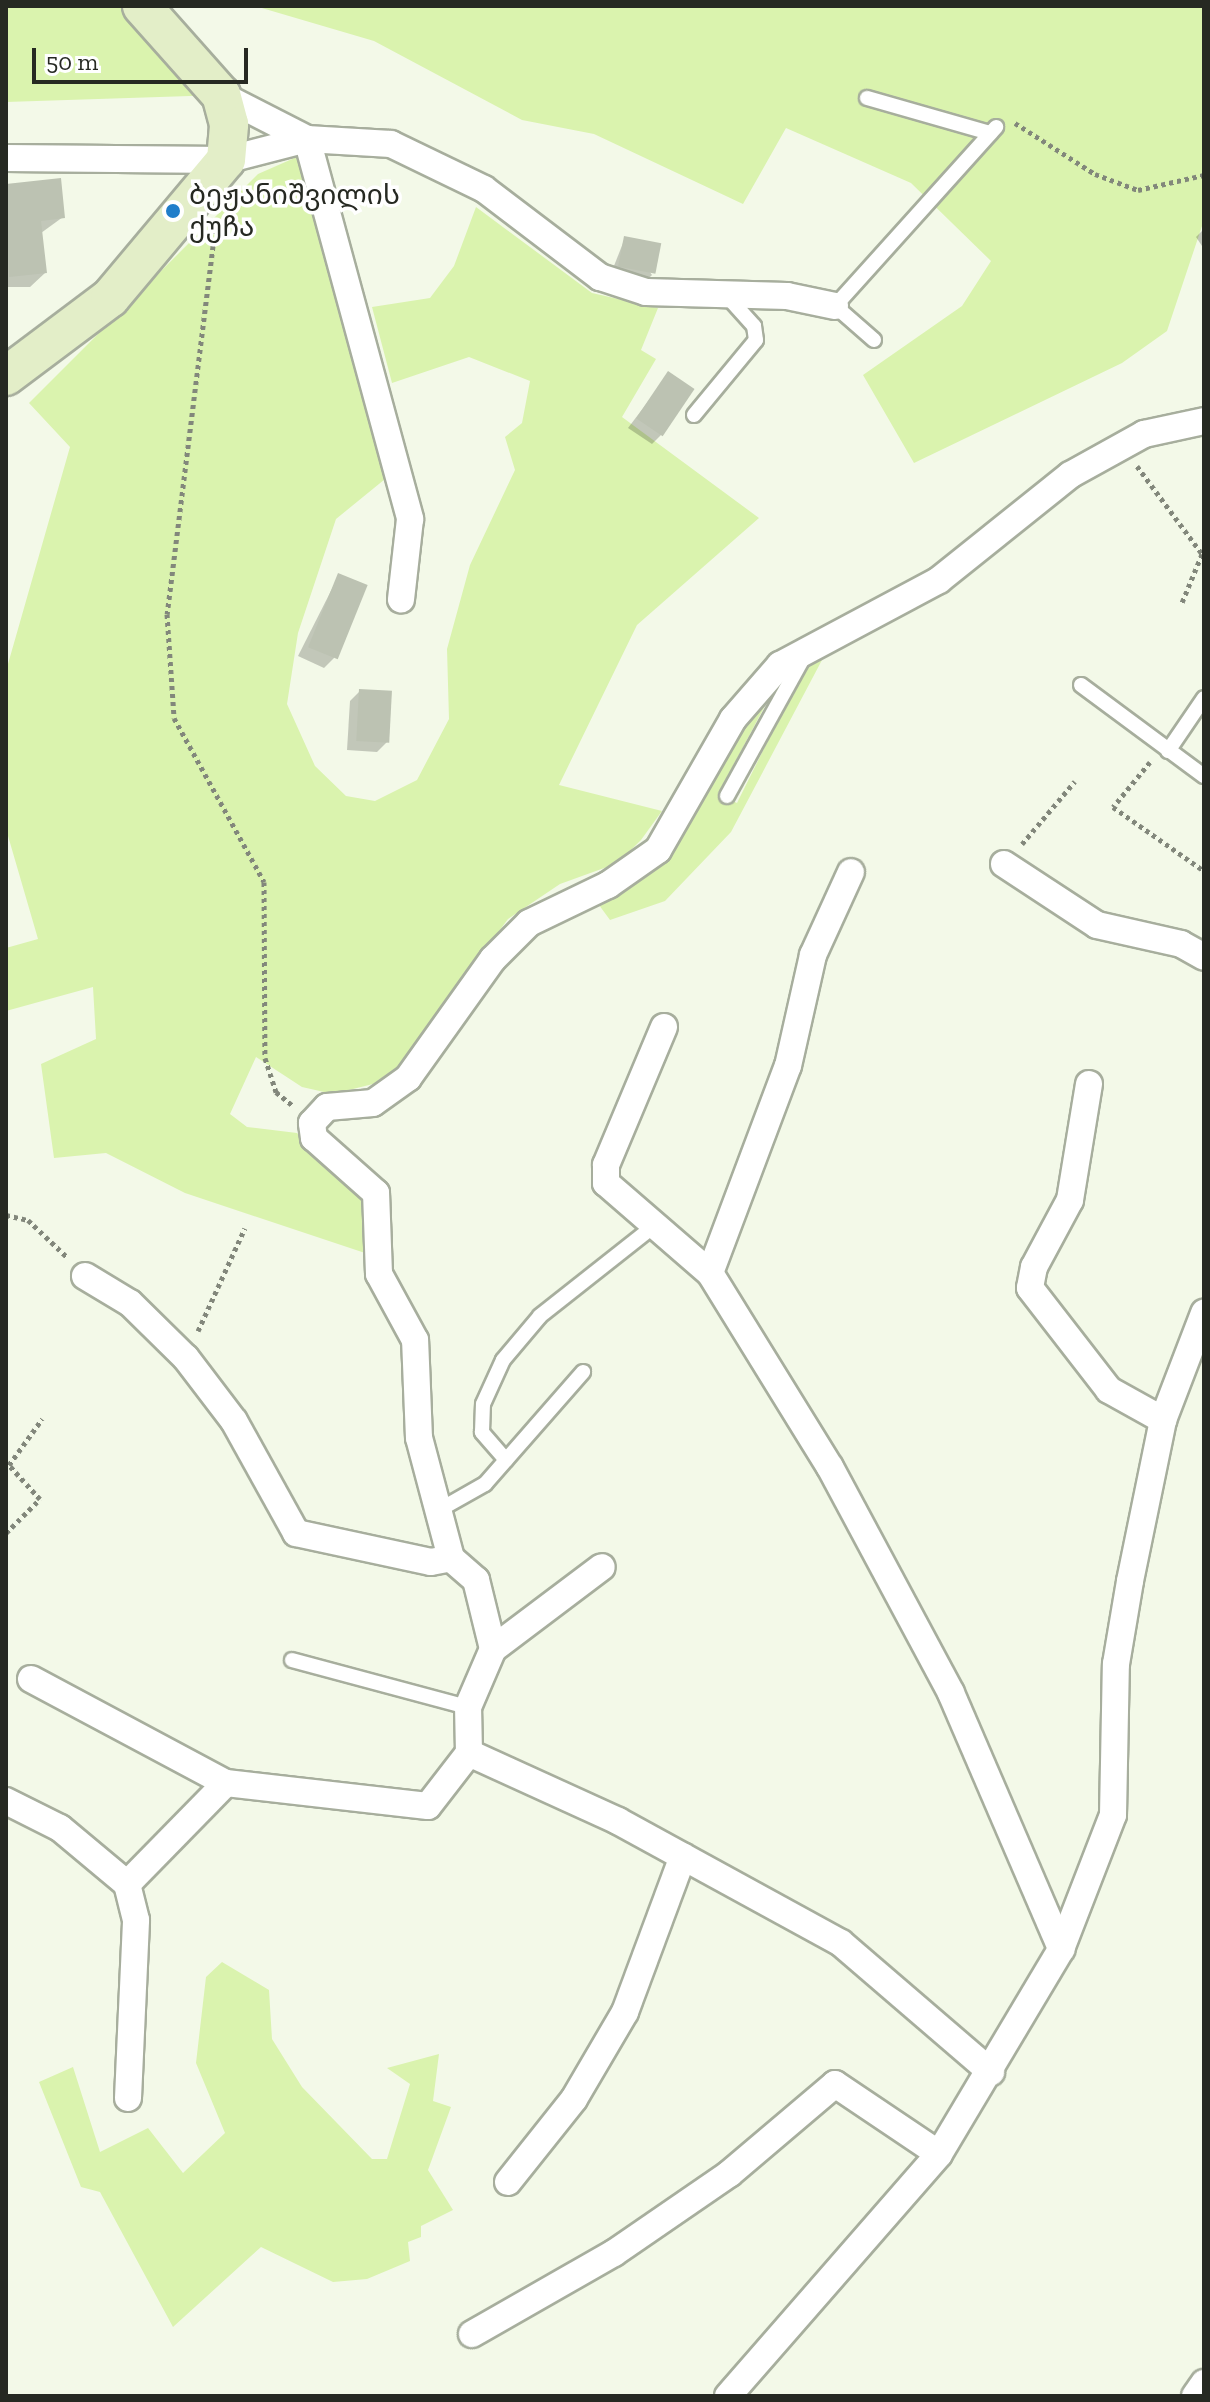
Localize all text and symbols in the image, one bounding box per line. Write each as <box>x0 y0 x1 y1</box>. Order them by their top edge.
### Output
scale bar <box>36 32 252 82</box>
text: 50 m <box>46 47 98 76</box>
place label: ბეჟანიშვილის ქუჩა <box>189 178 400 244</box>
marker: ბეჟანიშვილის ქუჩა <box>164 202 182 220</box>

